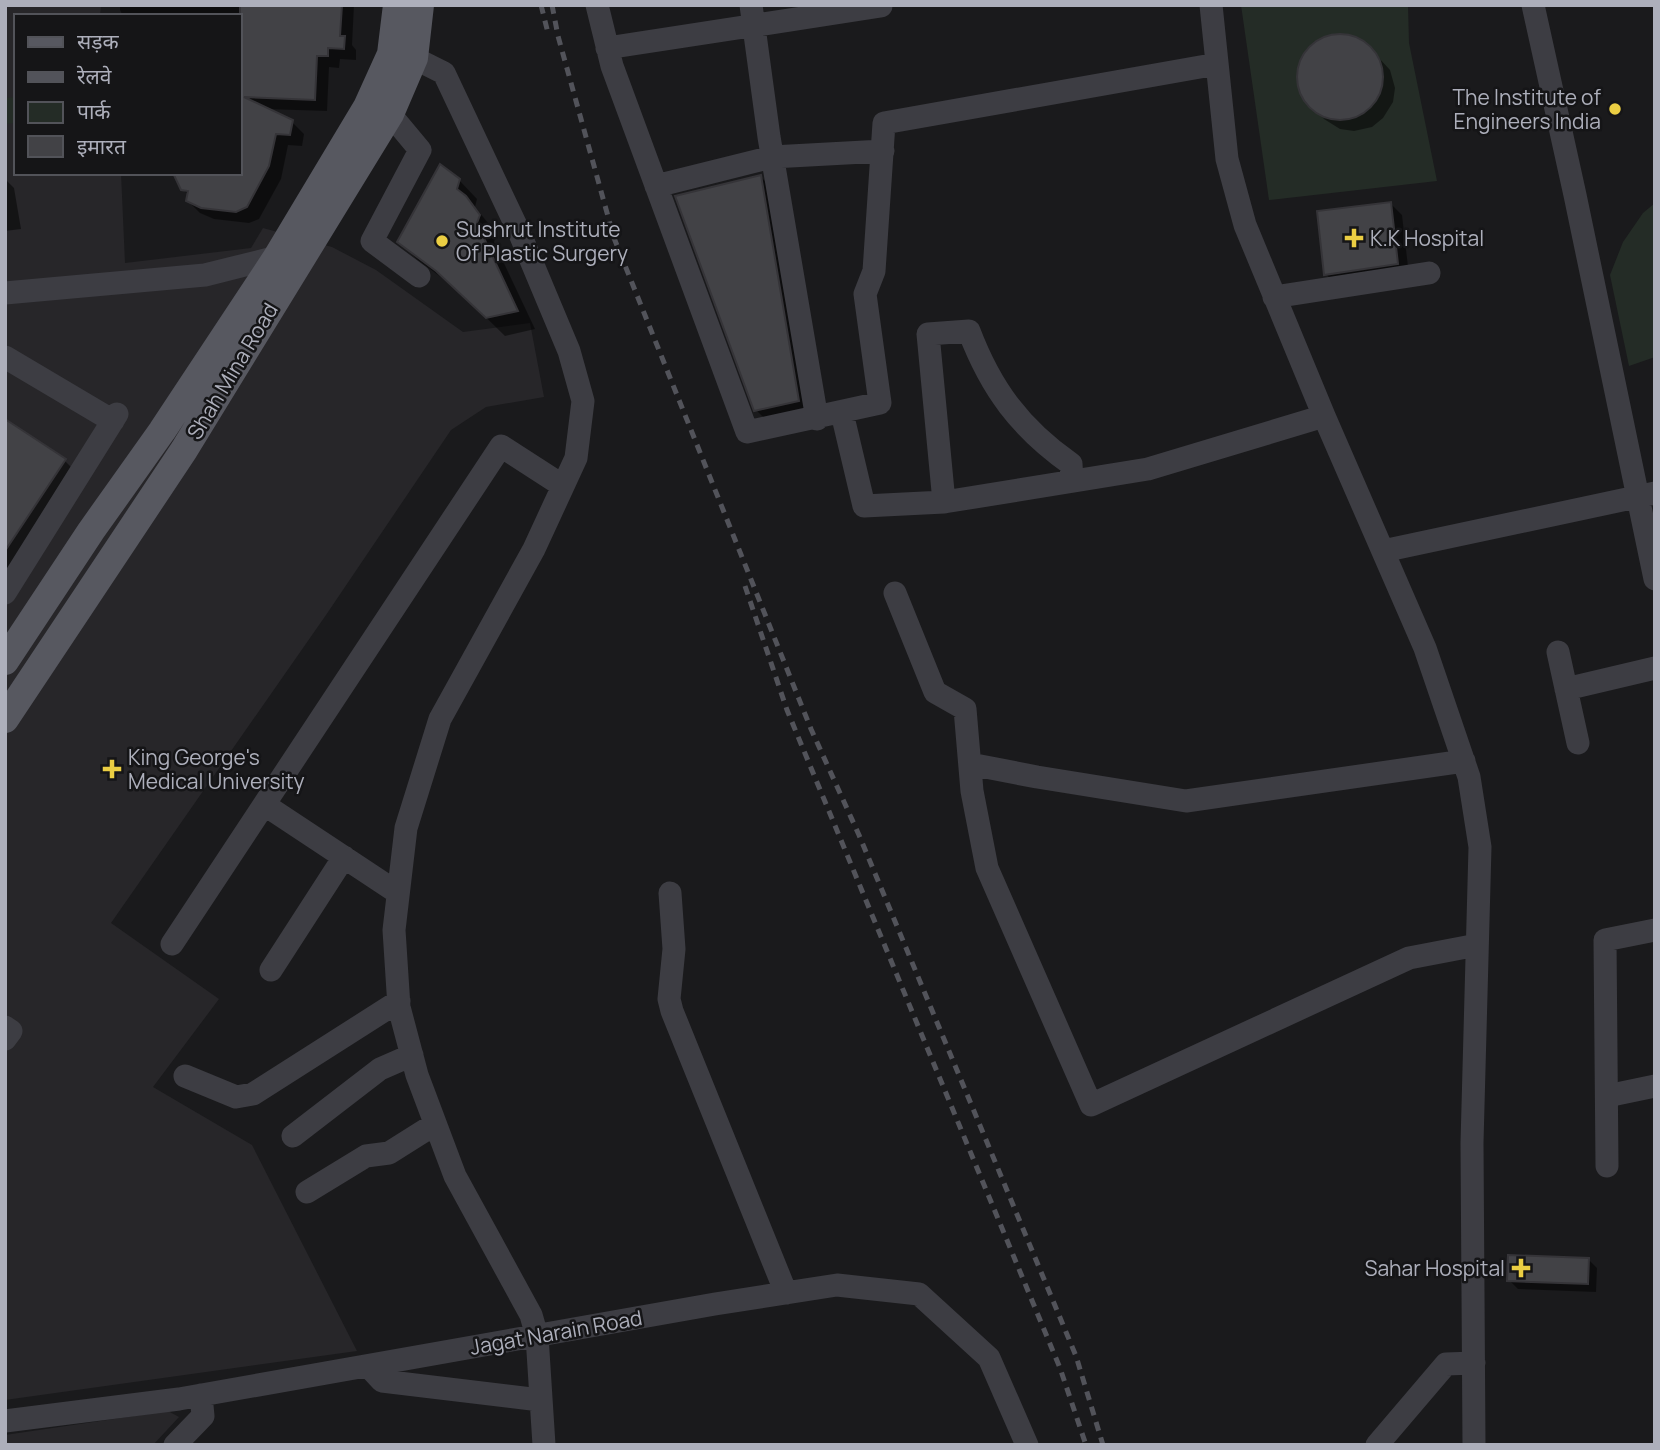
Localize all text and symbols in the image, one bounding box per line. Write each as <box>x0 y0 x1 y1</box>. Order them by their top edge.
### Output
legend <box>14 14 242 175</box>
text: सड़क <box>77 27 119 55</box>
text: रेलवे <box>76 62 112 90</box>
place label: The Institute of Engineers India <box>1453 83 1602 135</box>
text: पार्क <box>77 97 111 125</box>
marker: The Institute of Engineers India <box>1607 101 1623 117</box>
text: इमारत <box>77 132 127 160</box>
place label: Sushrut Institute Of Plastic Surgery <box>456 215 628 267</box>
place label: K.K Hospital <box>1370 224 1484 252</box>
marker: K.K Hospital <box>1344 228 1364 248</box>
marker: Sushrut Institute Of Plastic Surgery <box>434 233 450 249</box>
street label: Shah Mina Road <box>180 298 284 444</box>
place label: King George's Medical University <box>128 743 305 795</box>
marker: King George's Medical University <box>102 759 122 779</box>
place label: Sahar Hospital <box>1364 1254 1505 1282</box>
marker: Sahar Hospital <box>1511 1258 1531 1278</box>
street label: Jagat Narain Road <box>468 1303 644 1361</box>

